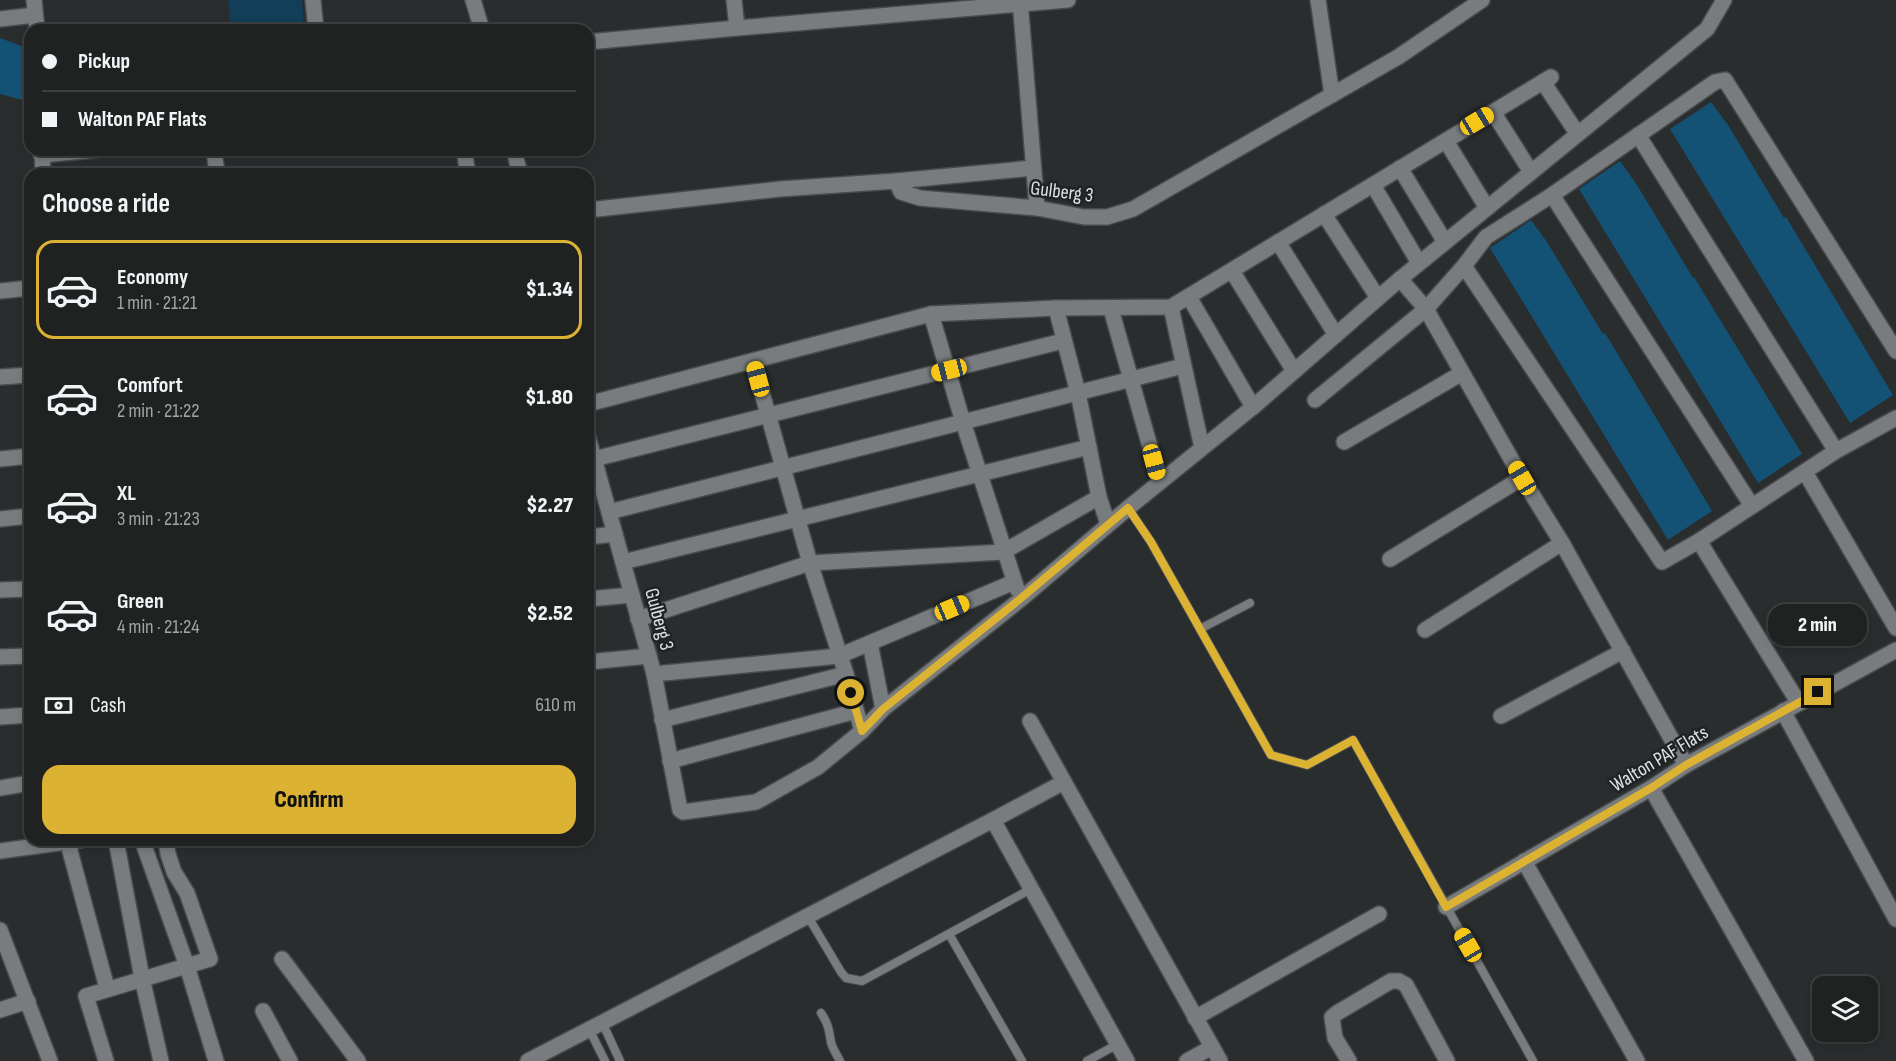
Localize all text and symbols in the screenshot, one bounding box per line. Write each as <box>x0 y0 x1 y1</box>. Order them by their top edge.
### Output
text: Pickup <box>78 48 130 75</box>
car <box>1457 104 1497 138</box>
text: Walton PAF Flats <box>78 106 207 133</box>
street label: Gulberg 3 <box>1029 176 1095 208</box>
text: Choose a ride <box>42 188 170 220</box>
icon: car <box>45 263 99 317</box>
text: Economy <box>117 264 188 291</box>
text: $1.34 <box>526 276 573 303</box>
text: 1 min · 21:21 <box>117 291 197 315</box>
car <box>929 357 969 383</box>
car <box>745 359 771 399</box>
icon: car <box>45 371 99 425</box>
text: Comfort <box>117 372 183 399</box>
text: $1.80 <box>525 384 573 411</box>
text: 2 min · 21:22 <box>117 399 199 423</box>
car <box>1141 442 1167 482</box>
car <box>1505 458 1539 498</box>
icon: car <box>45 479 99 533</box>
text: XL <box>117 480 136 507</box>
text: $2.27 <box>526 492 573 519</box>
text: 3 min · 21:23 <box>117 507 200 531</box>
street label: Gulberg 3 <box>639 586 679 653</box>
icon: car <box>45 587 99 641</box>
text: Green <box>117 588 164 615</box>
car <box>932 593 972 623</box>
text: $2.52 <box>526 600 573 627</box>
callout: 2 min <box>1768 605 1868 647</box>
text: 2 min <box>1798 613 1837 637</box>
text: 4 min · 21:24 <box>117 615 200 639</box>
route end <box>1804 678 1831 705</box>
route start <box>837 679 864 706</box>
icon: cash <box>42 689 75 722</box>
text: Cash <box>90 692 126 719</box>
text: 610 m <box>535 693 576 717</box>
street label: Walton PAF Flats <box>1606 720 1713 797</box>
button: Confirm <box>42 765 576 834</box>
car <box>1451 925 1485 965</box>
map controls <box>1812 976 1878 1042</box>
button: layers <box>1812 976 1878 1042</box>

